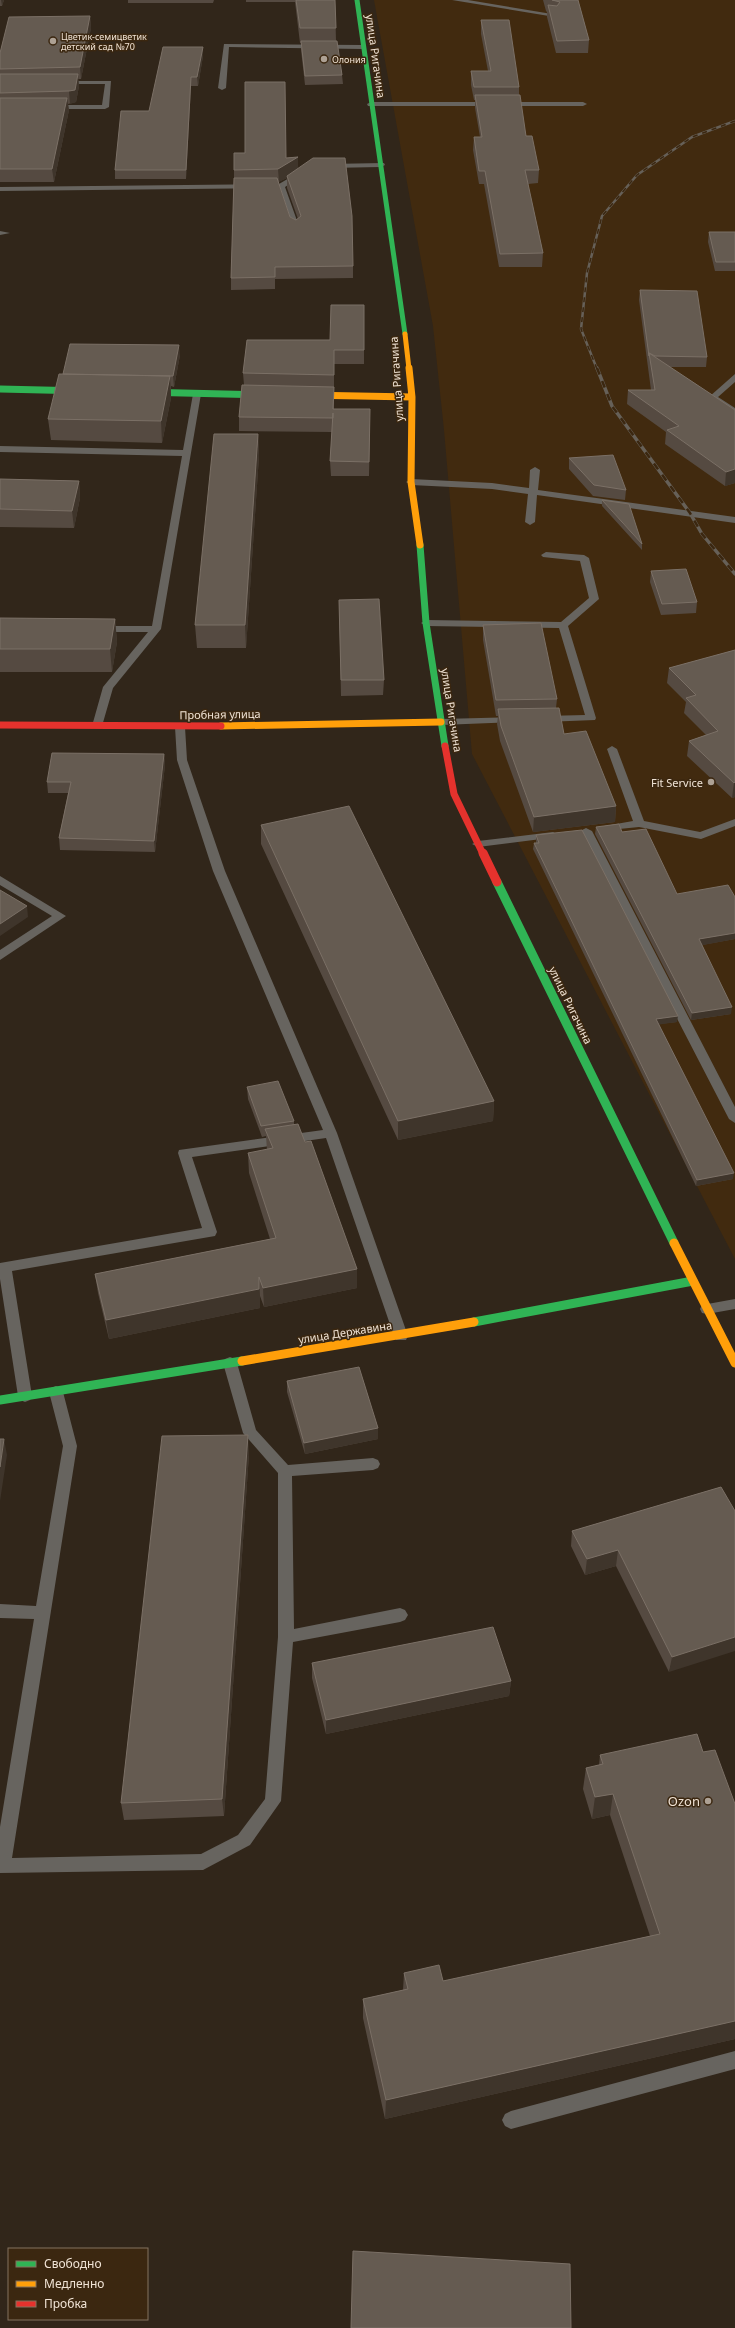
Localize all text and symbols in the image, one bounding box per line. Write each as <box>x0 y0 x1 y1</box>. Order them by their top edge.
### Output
street label: улица Ригачина <box>363 13 389 99</box>
place label: Цветик-семицветик детский сад №70 <box>61 30 147 53</box>
marker: Цветик-семицветик детский сад №70 <box>48 36 58 46</box>
place label: Олония <box>332 53 366 66</box>
marker: Олония <box>319 54 329 64</box>
street label: улица Ригачина <box>386 336 406 422</box>
street label: улица Ригачина <box>438 667 466 753</box>
street label: Пробная улица <box>179 706 261 722</box>
place label: Fit Service <box>651 775 703 790</box>
marker: Fit Service <box>706 777 716 787</box>
street label: улица Ригачина <box>546 964 596 1046</box>
street label: улица Державина <box>297 1317 393 1347</box>
place label: Ozon <box>668 1792 700 1810</box>
marker: Ozon <box>703 1796 713 1806</box>
legend <box>8 2248 148 2320</box>
text: Свободно <box>44 2255 102 2272</box>
text: Медленно <box>44 2275 104 2292</box>
text: Пробка <box>44 2295 87 2312</box>

